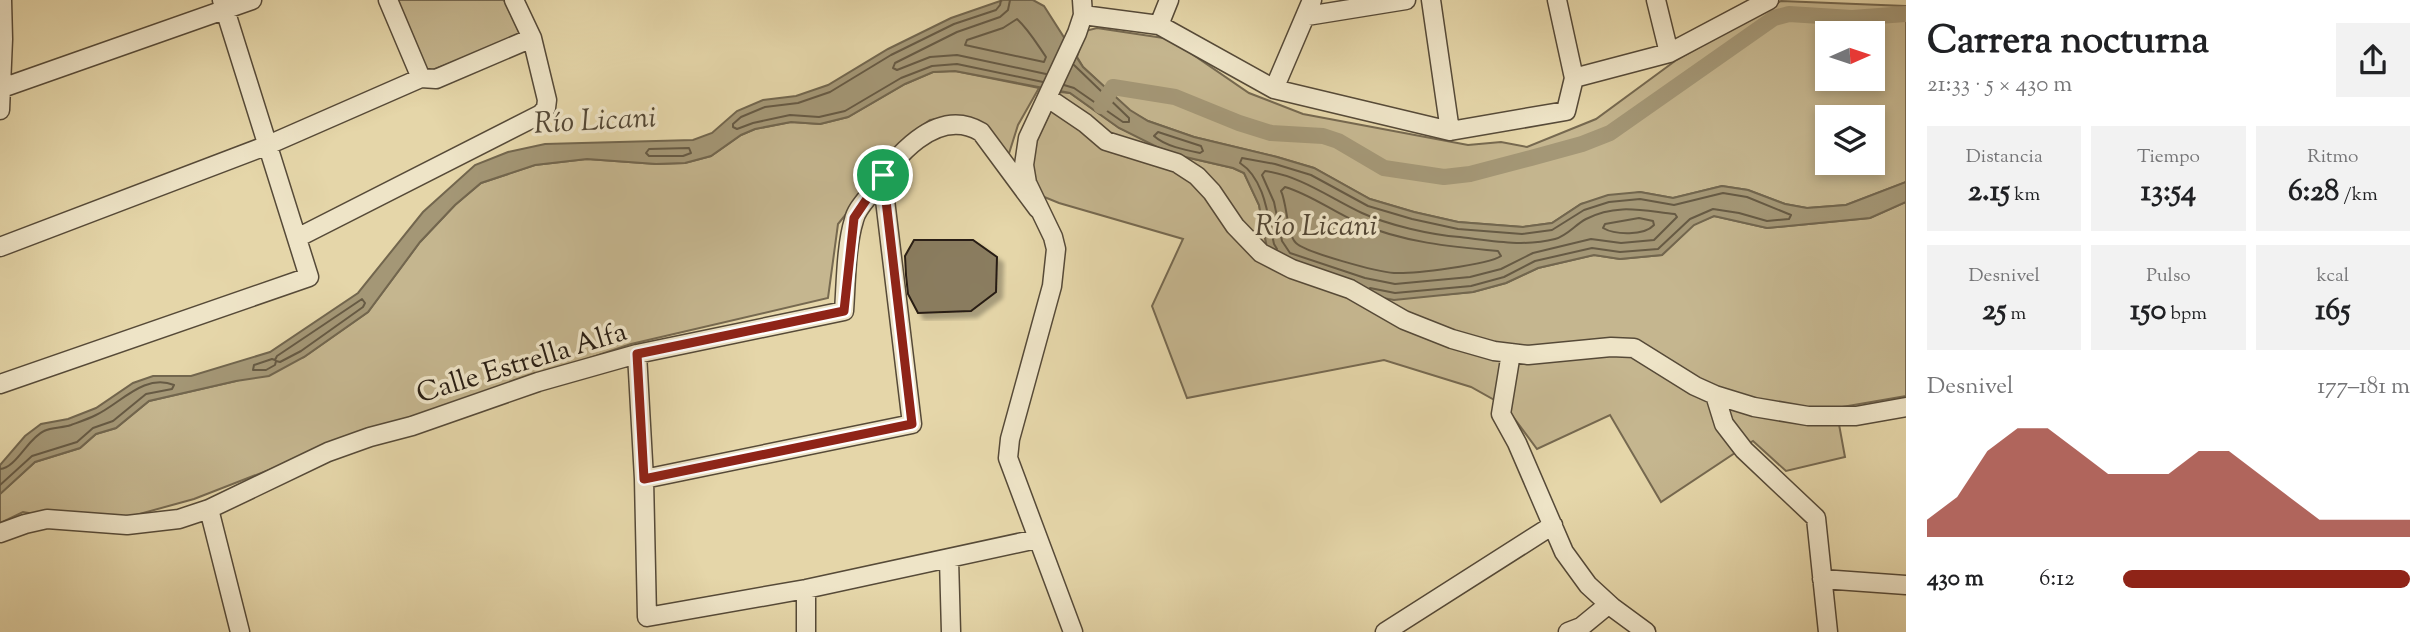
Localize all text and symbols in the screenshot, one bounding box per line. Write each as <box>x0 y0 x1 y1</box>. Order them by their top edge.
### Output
text: Carrera nocturna <box>1927 16 2209 70</box>
north arrow <box>1815 21 1885 91</box>
map controls <box>1815 21 1885 175</box>
button: share <box>2336 23 2410 97</box>
text: 21:33 · 5 × 430 m <box>1927 69 2072 102</box>
water label: Río Licani <box>533 97 657 147</box>
button: layers <box>1815 105 1885 175</box>
text: Distancia <box>1966 144 2043 171</box>
text: Tiempo <box>2137 144 2200 171</box>
text: Ritmo <box>2307 144 2359 171</box>
pin <box>853 145 913 205</box>
icon: arrive <box>864 156 902 194</box>
text: 2.15 <box>1968 171 2010 214</box>
text: 13:54 <box>2141 171 2196 214</box>
text: 6:28 <box>2288 171 2339 214</box>
text: km <box>2010 182 2040 209</box>
text: /km <box>2339 182 2378 209</box>
water label: Río Licani <box>1255 206 1377 249</box>
text: Desnivel <box>1968 263 2040 290</box>
text: Pulso <box>2146 263 2191 290</box>
text: kcal <box>2316 263 2349 290</box>
text: 25 <box>1982 290 2006 333</box>
text: 150 <box>2130 290 2166 333</box>
text: 165 <box>2315 290 2351 333</box>
text: m <box>2006 301 2026 328</box>
text: bpm <box>2166 301 2207 328</box>
street label: Calle Estrella Alfa <box>412 313 632 415</box>
text: Desnivel <box>1927 371 2013 404</box>
text: 177–181 m <box>2317 371 2410 404</box>
text: 430 m <box>1927 563 1984 596</box>
text: 6:12 <box>2039 563 2075 596</box>

